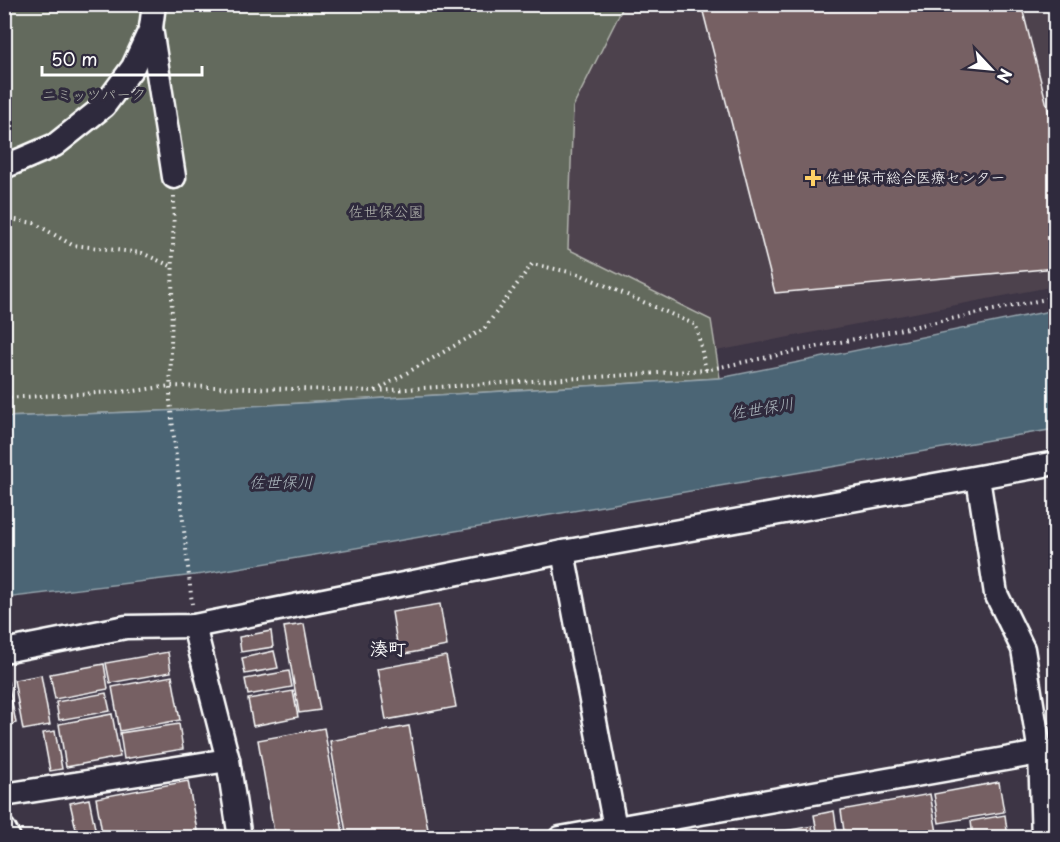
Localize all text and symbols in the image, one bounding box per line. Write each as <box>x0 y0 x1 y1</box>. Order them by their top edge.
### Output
scale bar <box>42 39 202 77</box>
north arrow <box>961 39 1021 99</box>
text: 50 m <box>51 45 98 72</box>
text: N <box>992 65 1019 87</box>
park label: ニミッツパーク <box>42 82 146 105</box>
place label: 佐世保市総合医療センター <box>826 165 1005 188</box>
marker: 佐世保市総合医療センター <box>804 169 822 187</box>
park label: 佐世保公園 <box>348 199 424 222</box>
water label: 佐世保川 <box>728 390 795 424</box>
water label: 佐世保川 <box>249 469 313 493</box>
district label: 湊町 <box>370 634 406 661</box>

